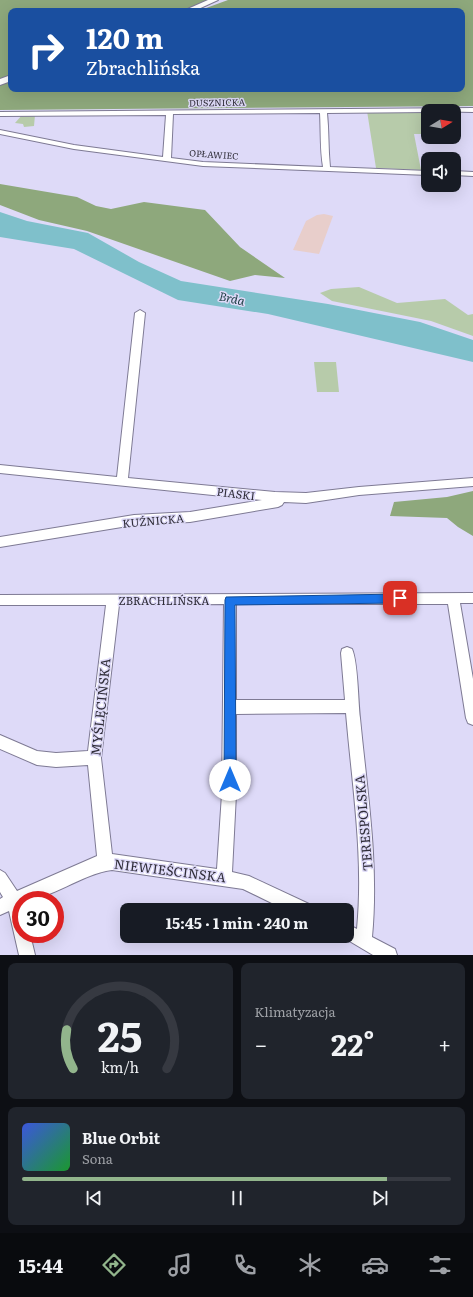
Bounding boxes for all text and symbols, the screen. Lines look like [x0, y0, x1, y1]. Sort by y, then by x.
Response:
text: 120 m [86, 16, 163, 58]
icon: right [20, 24, 72, 76]
text: Zbrachlińska [86, 54, 200, 81]
street label: DUSZNICKA [189, 95, 246, 109]
north arrow [421, 104, 461, 144]
map controls [421, 104, 461, 192]
street label: OPŁAWIEC [189, 145, 239, 163]
button: sound [421, 152, 461, 192]
water label: Brda [217, 286, 247, 310]
street label: PIASKI [216, 483, 256, 503]
street label: KUŹNICKA [122, 509, 184, 531]
pin [383, 581, 417, 615]
icon: arrive [389, 587, 411, 609]
street label: ZBRACHLIŃSKA [119, 592, 209, 608]
street label: MYŚLĘCIŃSKA [85, 657, 115, 757]
position arrow [209, 759, 251, 801]
street label: TERESPOLSKA [349, 774, 377, 872]
street label: NIEWIEŚCIŃSKA [113, 854, 227, 886]
speed limit sign: 30 [12, 891, 64, 943]
text: 15:45 · 1 min · 240 m [166, 911, 308, 934]
text: Klimatyzacja [255, 1002, 335, 1021]
text: 25 [98, 1003, 143, 1065]
text: 22° [331, 1021, 374, 1065]
text: − [255, 1027, 267, 1060]
text: + [438, 1027, 451, 1060]
text: km/h [101, 1056, 140, 1077]
text: Blue Orbit [82, 1126, 160, 1149]
text: Sona [82, 1149, 113, 1168]
icon: previous [83, 1187, 105, 1209]
icon: pause [226, 1187, 248, 1209]
icon: next [369, 1187, 391, 1209]
icon: directions [100, 1251, 128, 1279]
icon: music [166, 1251, 194, 1279]
icon: phone [231, 1251, 259, 1279]
icon: climate [296, 1251, 324, 1279]
icon: car [361, 1251, 389, 1279]
icon: filters [426, 1251, 454, 1279]
text: 15:44 [19, 1252, 63, 1279]

